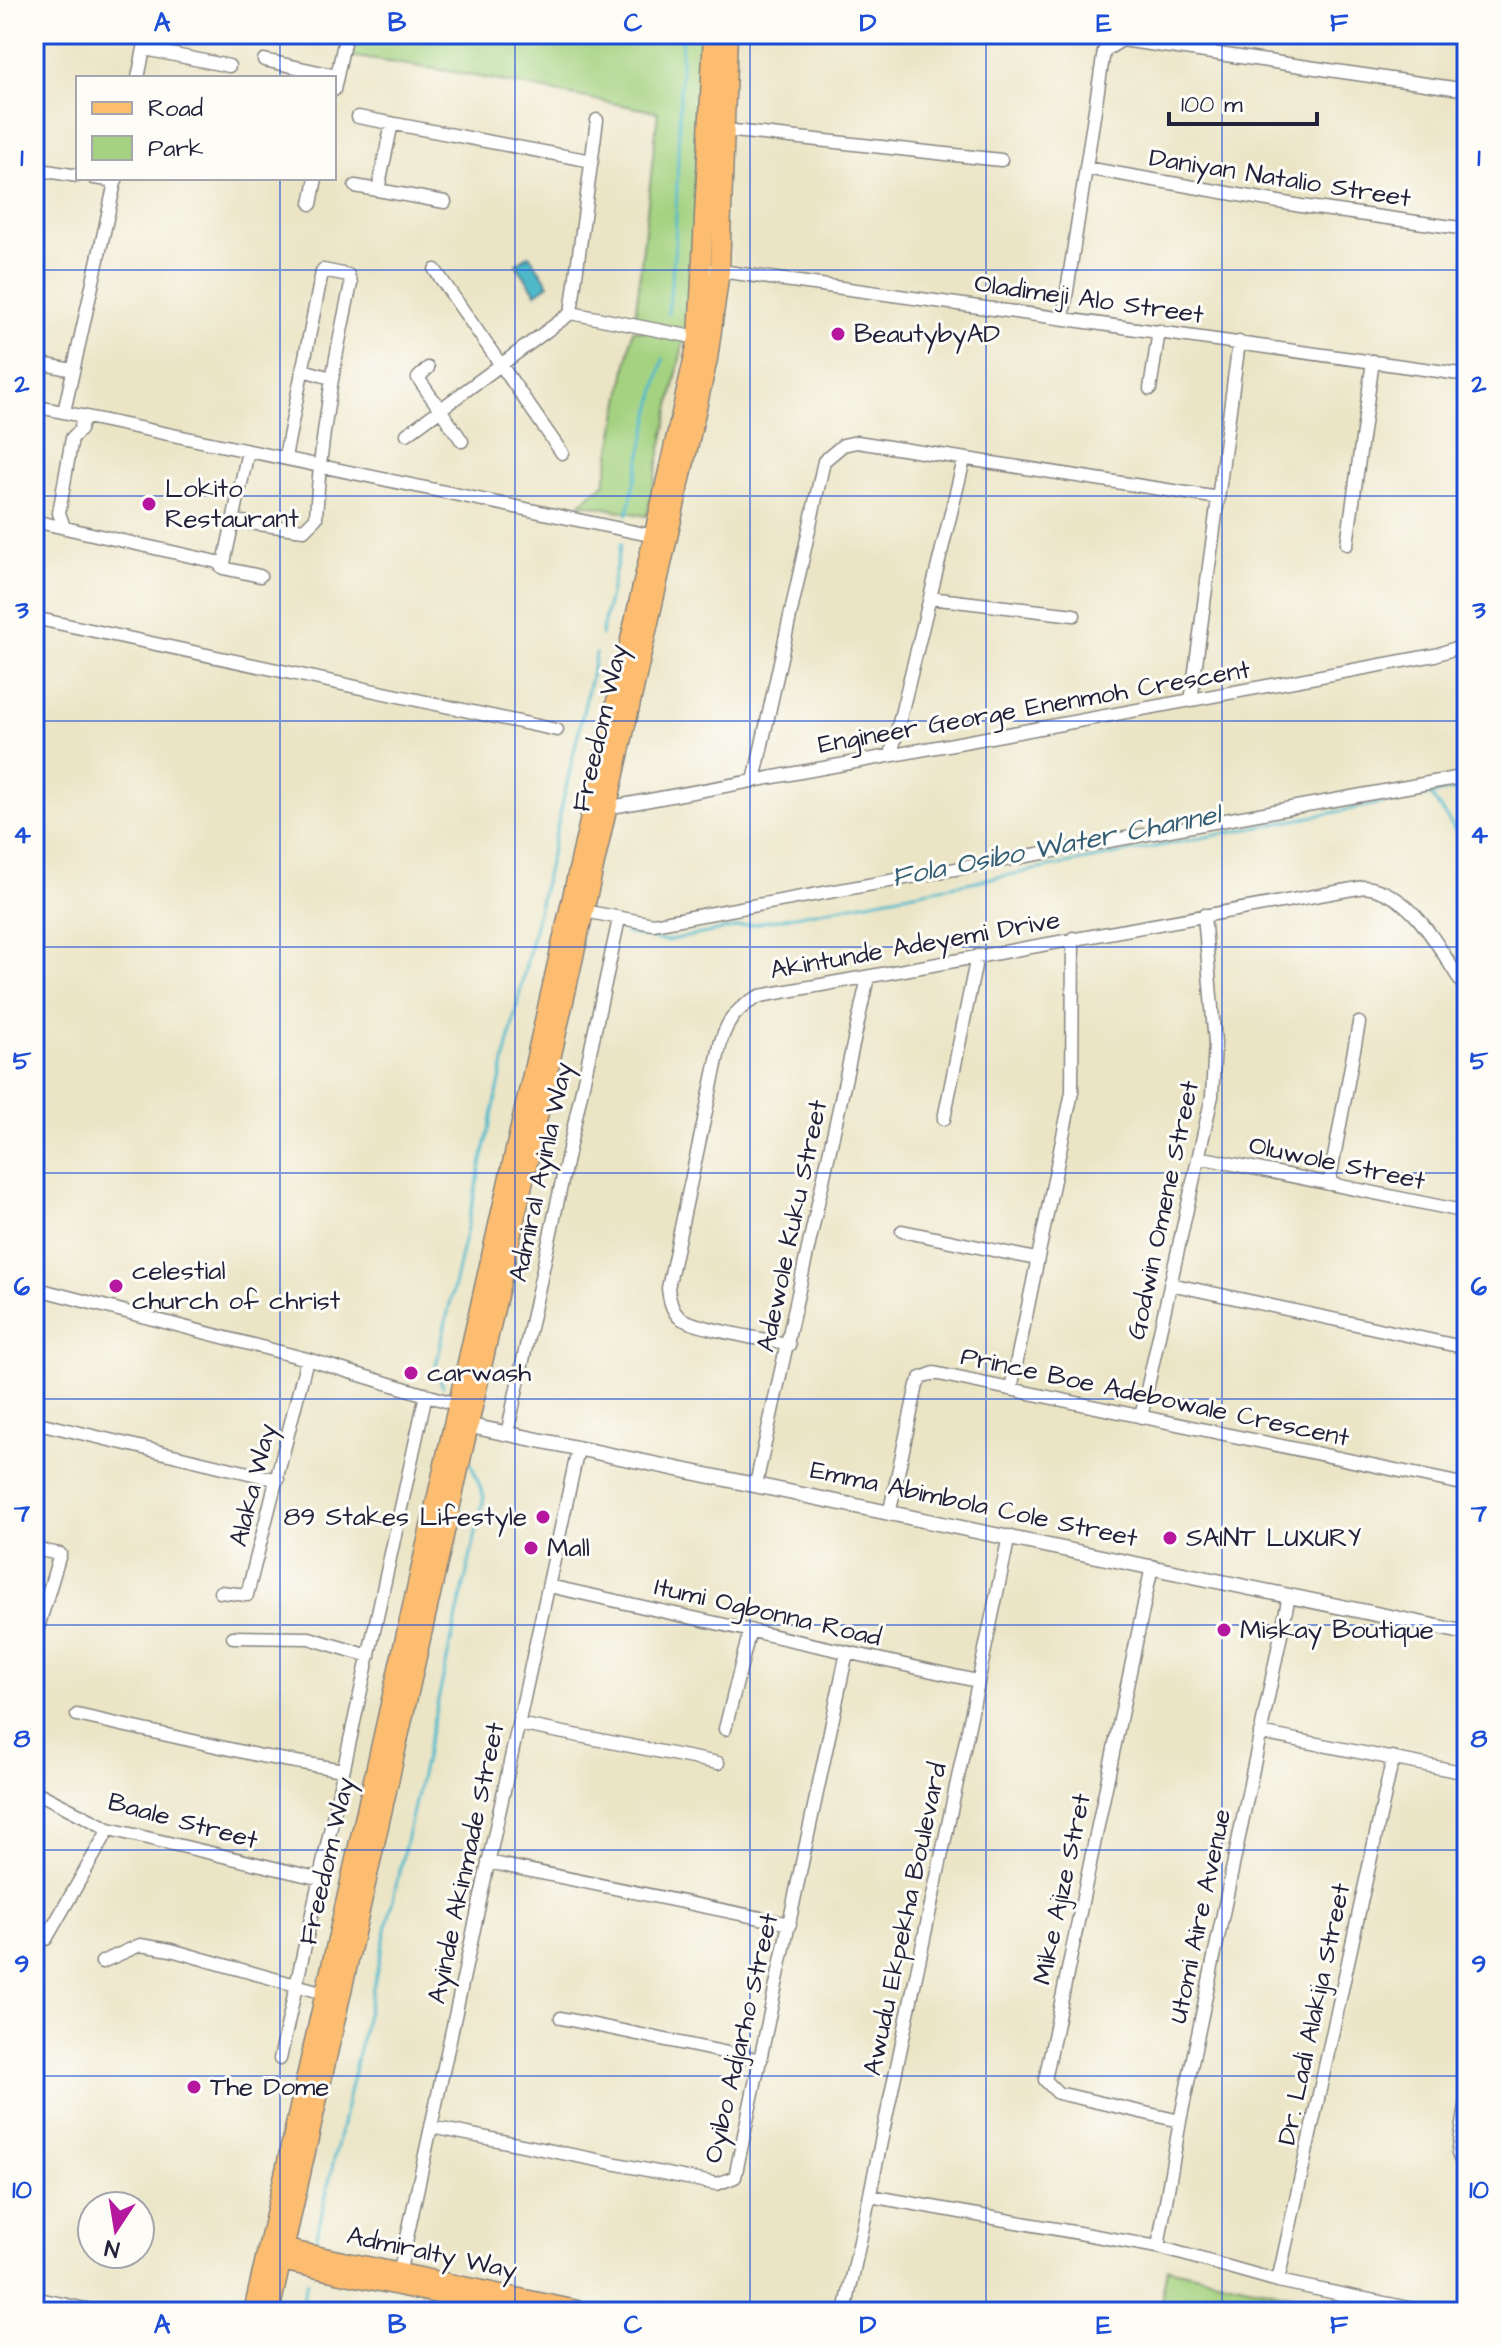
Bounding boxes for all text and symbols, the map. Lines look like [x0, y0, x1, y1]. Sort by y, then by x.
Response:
text: A [154, 5, 171, 41]
text: B [388, 5, 407, 41]
text: C [624, 5, 643, 41]
text: D [860, 5, 877, 41]
text: E [1096, 5, 1112, 41]
text: F [1330, 5, 1349, 41]
legend [76, 76, 336, 180]
scale bar [1169, 76, 1317, 126]
text: 100 m [1181, 88, 1243, 122]
text: Road [148, 92, 203, 126]
text: Park [148, 132, 204, 166]
text: 1 [20, 140, 24, 176]
street label: Daniyan Natalio Street [1146, 140, 1414, 219]
text: 1 [1477, 140, 1481, 176]
street label: Oladimeji Alo Street [972, 265, 1206, 333]
place label: BeautybyAD [854, 316, 1000, 354]
marker: BeautybyAD [829, 325, 847, 343]
text: 2 [14, 366, 30, 402]
text: 2 [1471, 366, 1487, 402]
place label: Lokito Restaurant [165, 471, 299, 537]
marker: Lokito Restaurant [140, 495, 158, 513]
text: 3 [14, 592, 29, 628]
text: 3 [1471, 592, 1486, 628]
street label: Freedom Way [563, 641, 639, 816]
street label: Engineer George Enenmoh Crescent [815, 651, 1254, 765]
water label: Fola Osibo Water Channel [888, 794, 1227, 897]
text: 4 [13, 817, 31, 853]
text: 4 [1470, 817, 1488, 853]
street label: Akintunde Adeyemi Drive [767, 902, 1063, 990]
text: 5 [13, 1043, 32, 1079]
text: 5 [1470, 1043, 1489, 1079]
street label: Admiral Ayinla Way [500, 1059, 584, 1286]
street label: Godwin Omene Street [1118, 1077, 1208, 1343]
street label: Adewole Kuku Street [748, 1096, 836, 1355]
street label: Oluwole Street [1246, 1127, 1429, 1199]
place label: celestial church of christ [132, 1253, 341, 1319]
text: 6 [14, 1269, 31, 1305]
text: 6 [1471, 1269, 1488, 1305]
marker: celestial church of christ [107, 1277, 125, 1295]
street label: Prince Boe Adebowale Crescent [957, 1338, 1353, 1456]
place label: carwash [427, 1355, 531, 1391]
marker: carwash [402, 1364, 420, 1382]
street label: Alaka Way [220, 1420, 288, 1551]
street label: Emma Abimbola Cole Street [807, 1452, 1141, 1556]
text: 7 [13, 1495, 30, 1531]
text: 7 [1470, 1495, 1487, 1531]
place label: 89 Stakes Lifestyle [284, 1499, 527, 1537]
marker: 89 Stakes Lifestyle [534, 1508, 552, 1526]
place label: SAINT LUXURY [1186, 1520, 1362, 1556]
marker: SAINT LUXURY [1161, 1529, 1179, 1547]
place label: Mall [547, 1530, 590, 1566]
marker: Mall [522, 1539, 540, 1557]
street label: Itumi Ogbonna Road [651, 1568, 885, 1658]
place label: Miskay Boutique [1240, 1612, 1434, 1650]
marker: Miskay Boutique [1215, 1621, 1233, 1639]
street label: Ayinde Akinmade Street [419, 1719, 515, 2007]
text: 8 [14, 1721, 31, 1757]
text: 8 [1471, 1721, 1488, 1757]
street label: Awudu Ekpekha Boulevard [854, 1759, 956, 2079]
street label: Freedom Way [290, 1774, 366, 1949]
street label: Baale Street [104, 1784, 262, 1858]
street label: Mike Ajize Stret [1024, 1790, 1100, 1988]
street label: Utomi Aire Avenue [1160, 1806, 1240, 2026]
street label: Dr. Ladi Alakija Street [1269, 1879, 1359, 2148]
street label: Oyibo Adjarho Street [695, 1909, 789, 2167]
text: 9 [15, 1946, 29, 1982]
text: 9 [1472, 1946, 1486, 1982]
place label: The Dome [210, 2069, 329, 2105]
marker: The Dome [185, 2078, 203, 2096]
text: 10 [12, 2172, 32, 2208]
text: 10 [1469, 2172, 1489, 2208]
north arrow [76, 2190, 156, 2270]
street label: Admiralty Way [343, 2217, 520, 2291]
text: N [102, 2231, 122, 2265]
text: A [154, 2307, 171, 2343]
text: B [388, 2307, 407, 2343]
text: C [624, 2307, 643, 2343]
text: D [860, 2307, 877, 2343]
text: E [1096, 2307, 1112, 2343]
text: F [1330, 2307, 1349, 2343]

